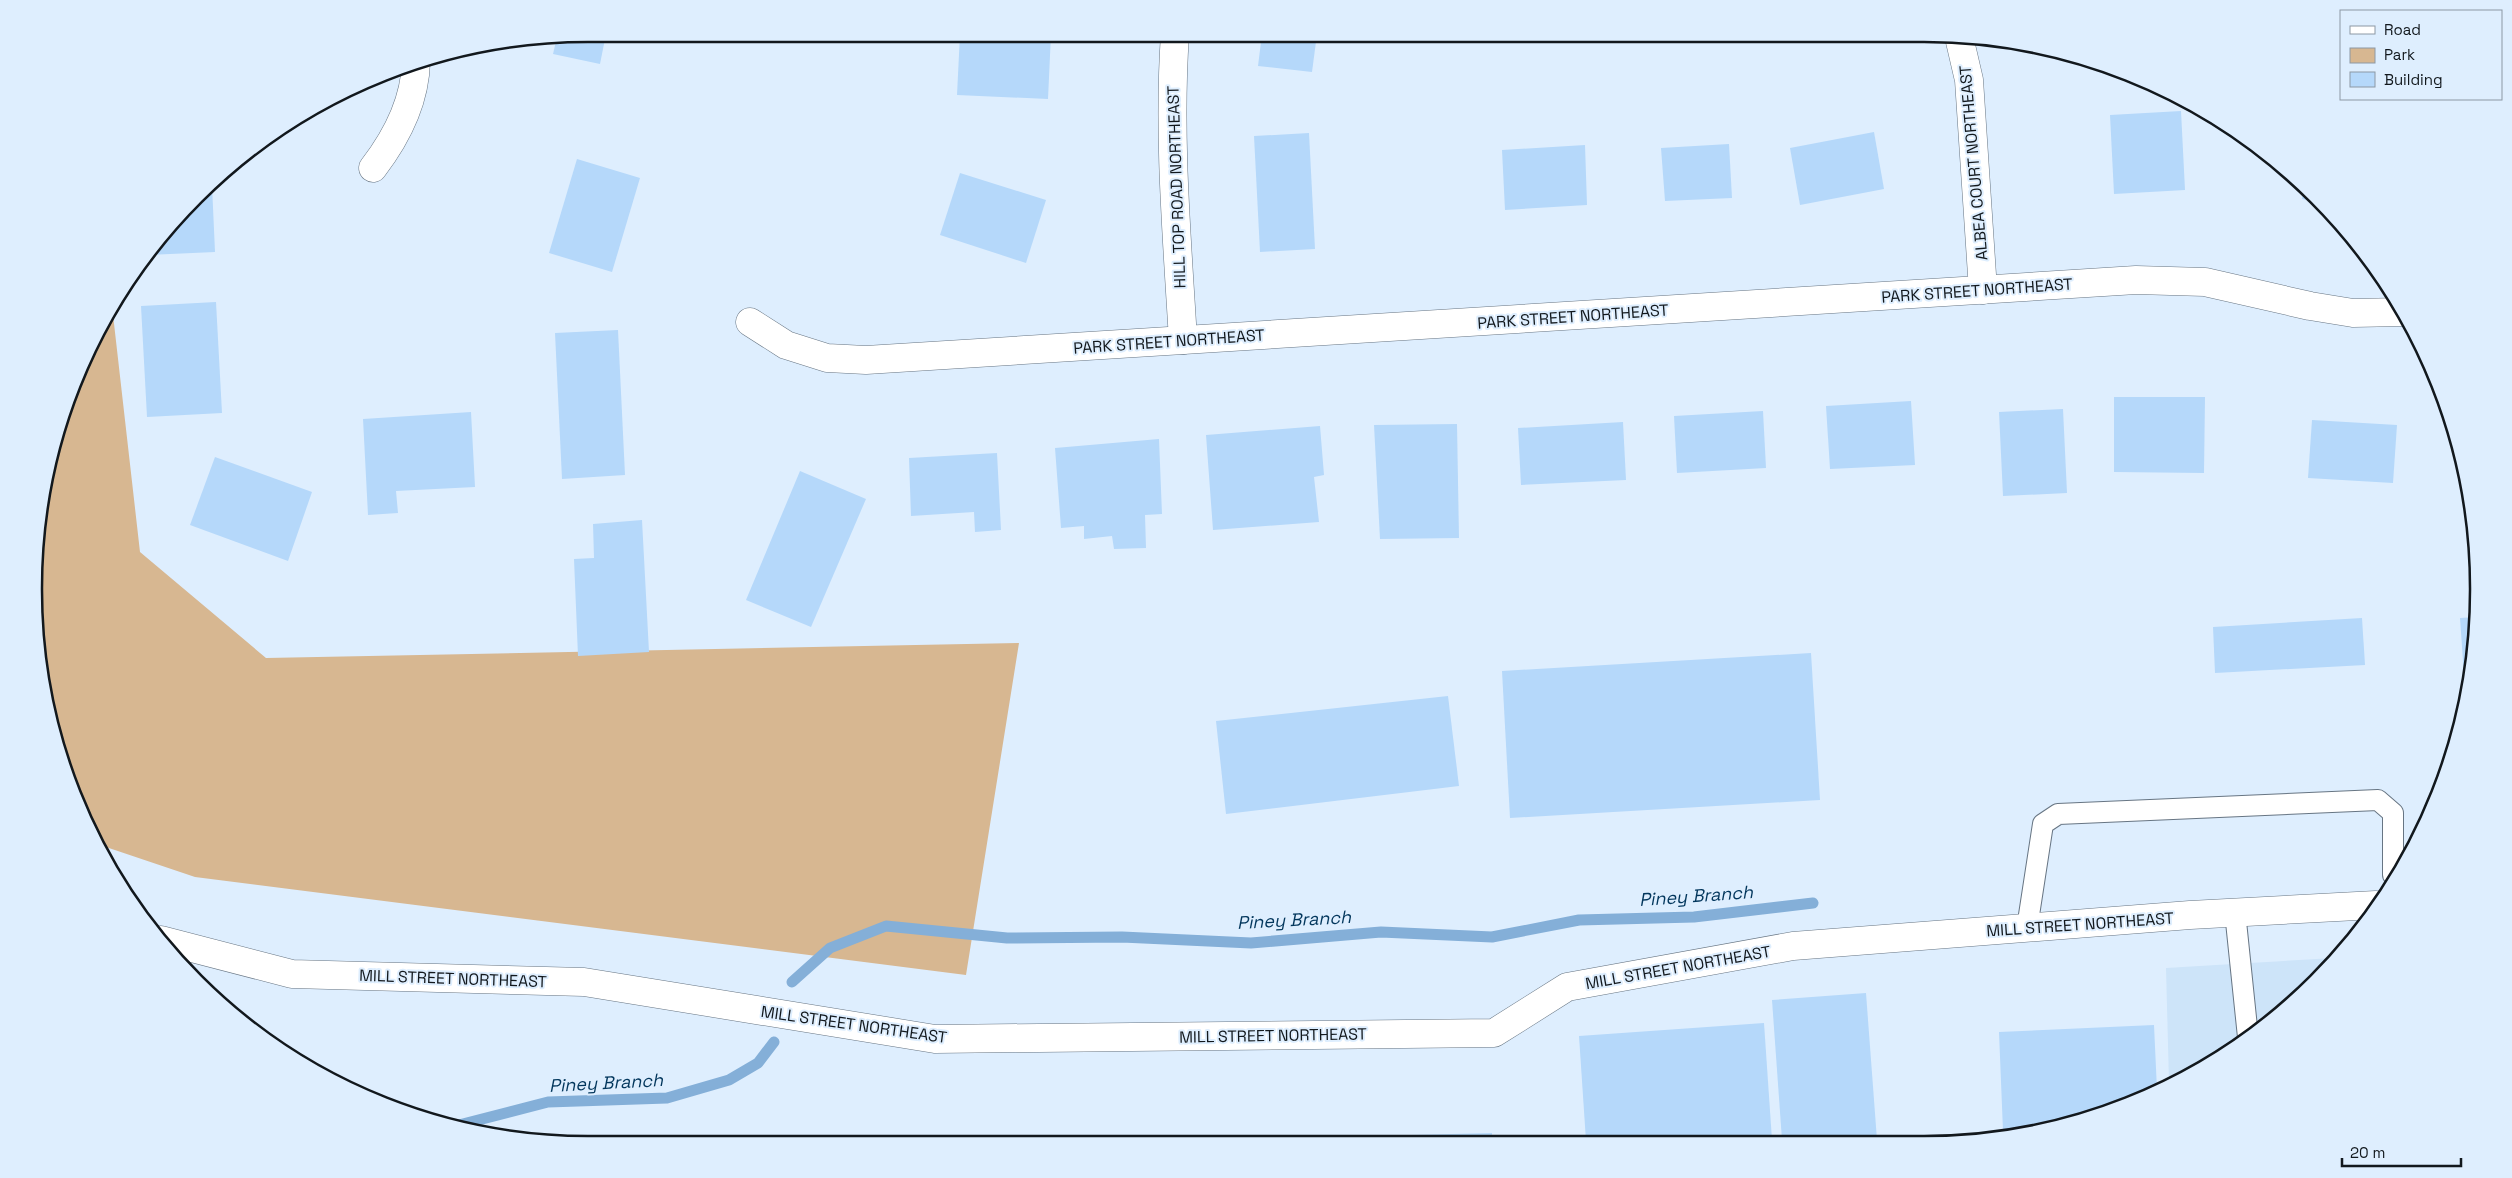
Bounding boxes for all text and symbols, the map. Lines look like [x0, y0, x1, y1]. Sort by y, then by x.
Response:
legend [2340, 10, 2502, 100]
text: Road [2384, 20, 2421, 39]
text: Park [2384, 45, 2415, 64]
street label: ALBEA COURT NORTHEAST [1954, 64, 1992, 261]
text: Building [2384, 70, 2443, 89]
street label: HILL TOP ROAD NORTHEAST [1162, 85, 1191, 289]
street label: PARK STREET NORTHEAST [1881, 273, 2073, 308]
street label: PARK STREET NORTHEAST [1477, 299, 1669, 334]
street label: PARK STREET NORTHEAST [1073, 324, 1265, 359]
water label: Piney Branch [1638, 880, 1755, 911]
water label: Piney Branch [1236, 905, 1353, 934]
street label: MILL STREET NORTHEAST [1986, 907, 2174, 942]
street label: MILL STREET NORTHEAST [1584, 941, 1772, 994]
street label: MILL STREET NORTHEAST [359, 965, 547, 992]
street label: MILL STREET NORTHEAST [759, 1001, 948, 1048]
street label: MILL STREET NORTHEAST [1179, 1023, 1367, 1048]
water label: Piney Branch [548, 1068, 665, 1097]
scale bar [2342, 1136, 2461, 1168]
text: 20 m [2350, 1143, 2385, 1162]

